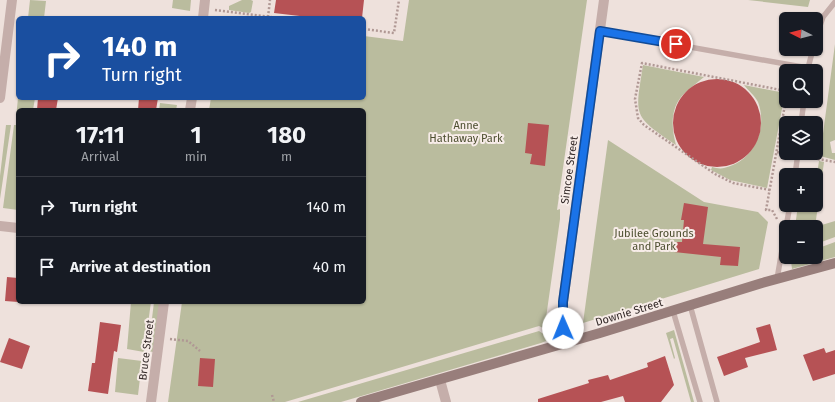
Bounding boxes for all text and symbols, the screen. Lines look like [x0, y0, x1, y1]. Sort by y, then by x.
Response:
north arrow [779, 12, 823, 56]
map controls [779, 12, 823, 264]
pin [659, 27, 693, 61]
text: 140 m [102, 30, 178, 63]
icon: right [36, 32, 88, 84]
icon: arrive [665, 33, 687, 55]
text: Turn right [102, 64, 182, 86]
button: search [779, 64, 823, 108]
button: layers [779, 116, 823, 160]
park label: Anne Hathaway Park [429, 119, 503, 145]
text: 17:11 [76, 121, 125, 149]
text: 1 [190, 121, 202, 149]
text: 180 [267, 121, 306, 149]
street label: Simcoe Street [558, 135, 581, 205]
text: Arrival [81, 149, 119, 164]
text: min [185, 149, 207, 164]
text: m [281, 149, 292, 164]
button: + [779, 168, 823, 212]
icon: right [36, 196, 58, 218]
text: Turn right [70, 198, 137, 216]
text: 140 m [306, 198, 346, 216]
button: − [779, 220, 823, 264]
park label: Jubilee Grounds and Park [614, 227, 694, 253]
icon: arrive [36, 256, 58, 278]
text: Arrive at destination [70, 258, 211, 276]
text: 40 m [313, 258, 346, 276]
street label: Downie Street [594, 296, 664, 329]
position arrow [542, 307, 584, 349]
street label: Bruce Street [136, 319, 157, 381]

